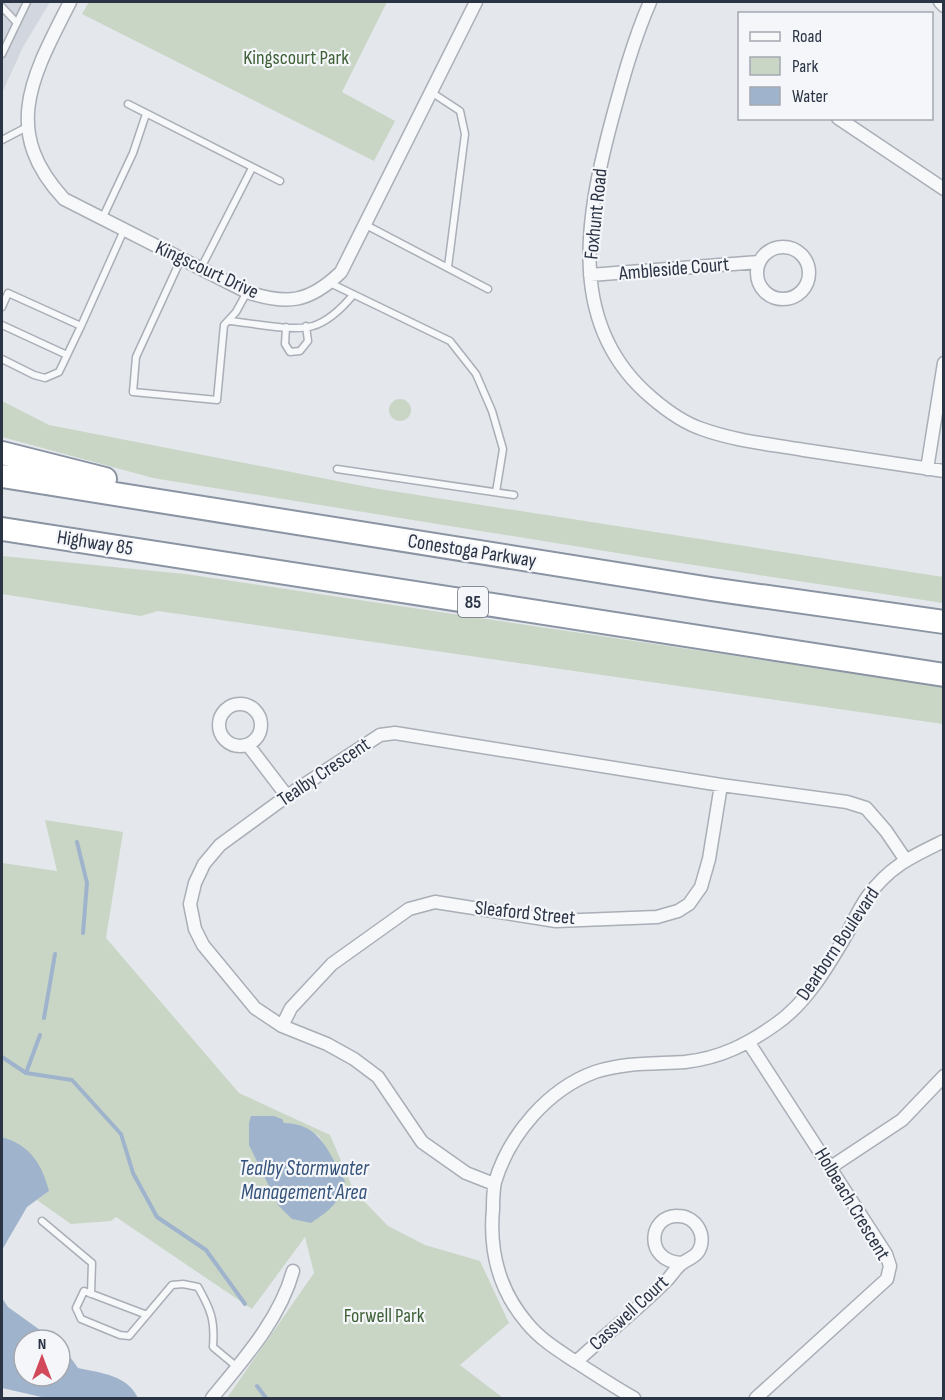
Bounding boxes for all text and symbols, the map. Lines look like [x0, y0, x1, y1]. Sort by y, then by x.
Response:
legend [738, 12, 933, 120]
text: Road [792, 26, 822, 47]
park label: Kingscourt Park [243, 46, 349, 70]
text: Park [792, 56, 818, 77]
text: Water [792, 86, 828, 107]
street label: Foxhunt Road [579, 167, 613, 261]
street label: Kingscourt Drive [151, 236, 263, 304]
street label: Ambleside Court [617, 252, 730, 286]
street label: Highway 85 [55, 525, 135, 561]
street label: Conestoga Parkway [406, 529, 538, 573]
road number: 85 [458, 587, 488, 617]
street label: Tealby Crescent [273, 732, 375, 812]
street label: Dearborn Boulevard [791, 883, 885, 1005]
street label: Sleaford Street [474, 896, 576, 930]
street label: Holbeach Crescent [809, 1143, 895, 1265]
water label: Tealby Stormwater Management Area [239, 1156, 370, 1205]
street label: Casswell Court [585, 1270, 673, 1356]
park label: Forwell Park [344, 1304, 425, 1328]
north arrow [12, 1328, 72, 1388]
text: N [38, 1335, 46, 1354]

